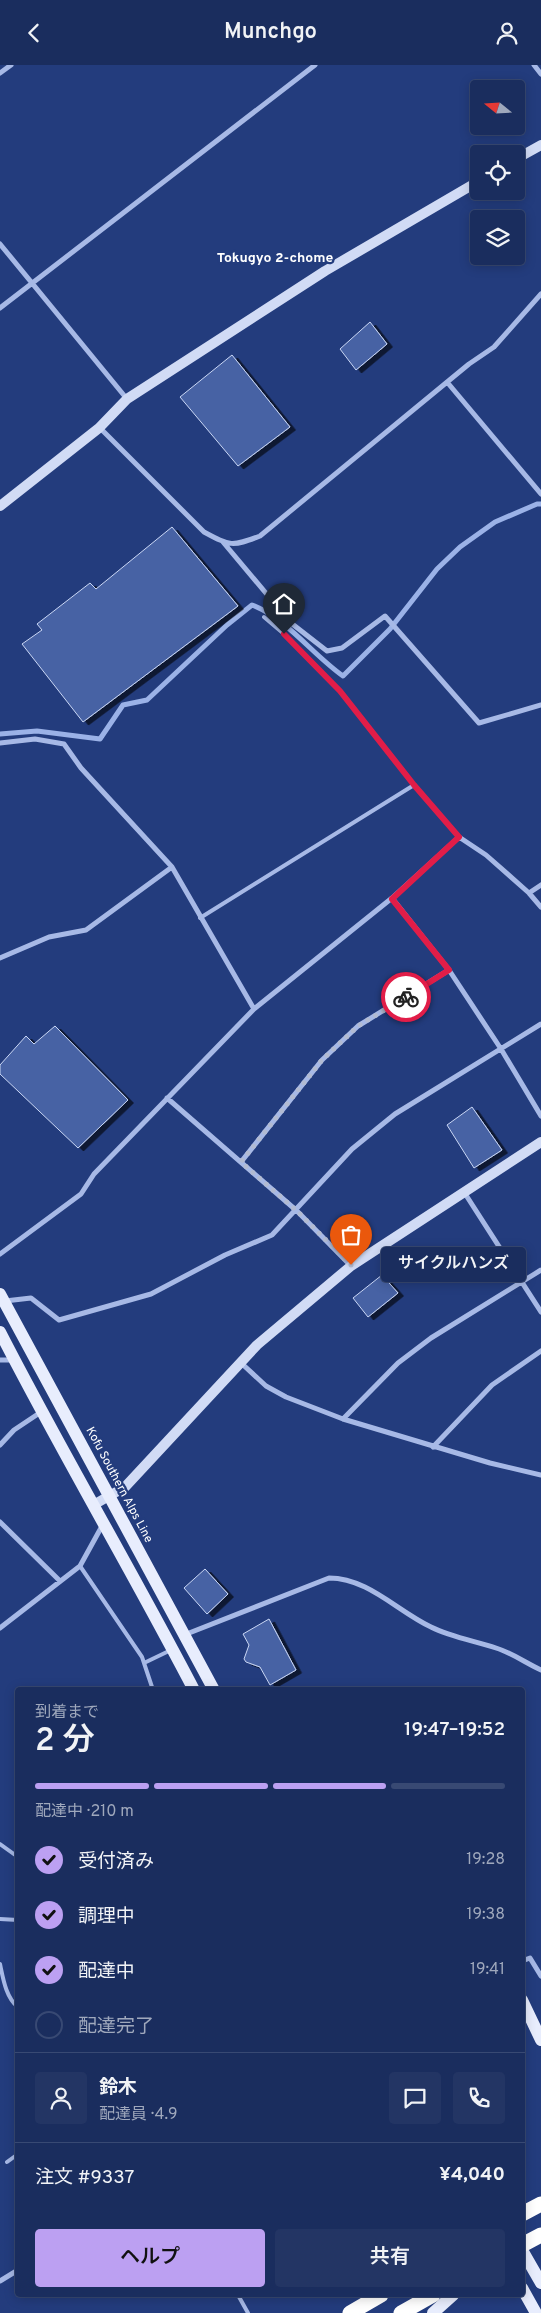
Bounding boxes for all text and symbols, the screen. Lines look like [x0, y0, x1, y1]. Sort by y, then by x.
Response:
icon: back [20, 19, 48, 47]
text: Munchgo [224, 19, 317, 46]
icon: person [493, 19, 521, 47]
north arrow [470, 80, 525, 135]
map controls [470, 80, 525, 265]
button: locate [470, 145, 525, 200]
button: layers [470, 210, 525, 265]
district label: Tokugyo 2-chome [217, 250, 333, 267]
pin [263, 583, 305, 634]
icon: home [270, 590, 298, 618]
courier [381, 972, 431, 1022]
icon: bike [392, 983, 420, 1011]
pin [330, 1214, 372, 1265]
icon: bag [337, 1221, 365, 1249]
callout: サイクルハンズ [381, 1247, 526, 1283]
text: サイクルハンズ [398, 1254, 509, 1274]
street label: Kofu Southern Alps Line [82, 1424, 156, 1546]
text: 到着まで [35, 1703, 99, 1723]
text: 19:47–19:52 [404, 1718, 505, 1742]
text: 2 分 [35, 1722, 94, 1762]
text: 配達中 · 210 m [35, 1802, 134, 1822]
icon: check [35, 1846, 63, 1874]
text: 受付済み [78, 1850, 154, 1874]
text: 19:28 [466, 1850, 505, 1870]
icon: check [35, 1901, 63, 1929]
text: 調理中 [78, 1905, 135, 1929]
text: 19:38 [466, 1905, 505, 1925]
icon: check [35, 1956, 63, 1984]
text: 配達中 [78, 1960, 135, 1984]
text: 19:41 [470, 1960, 505, 1980]
text: 配達完了 [78, 2015, 154, 2039]
button: person [35, 2072, 87, 2124]
button: chat [389, 2072, 441, 2124]
button: phone [453, 2072, 505, 2124]
text: 鈴木 [99, 2076, 137, 2100]
text: 配達員 · 4.9 [99, 2105, 178, 2125]
text: ¥4,040 [439, 2163, 505, 2187]
text: 注文 #9337 [35, 2166, 134, 2190]
button: ヘルプ [35, 2229, 265, 2287]
button: 共有 [275, 2229, 505, 2287]

